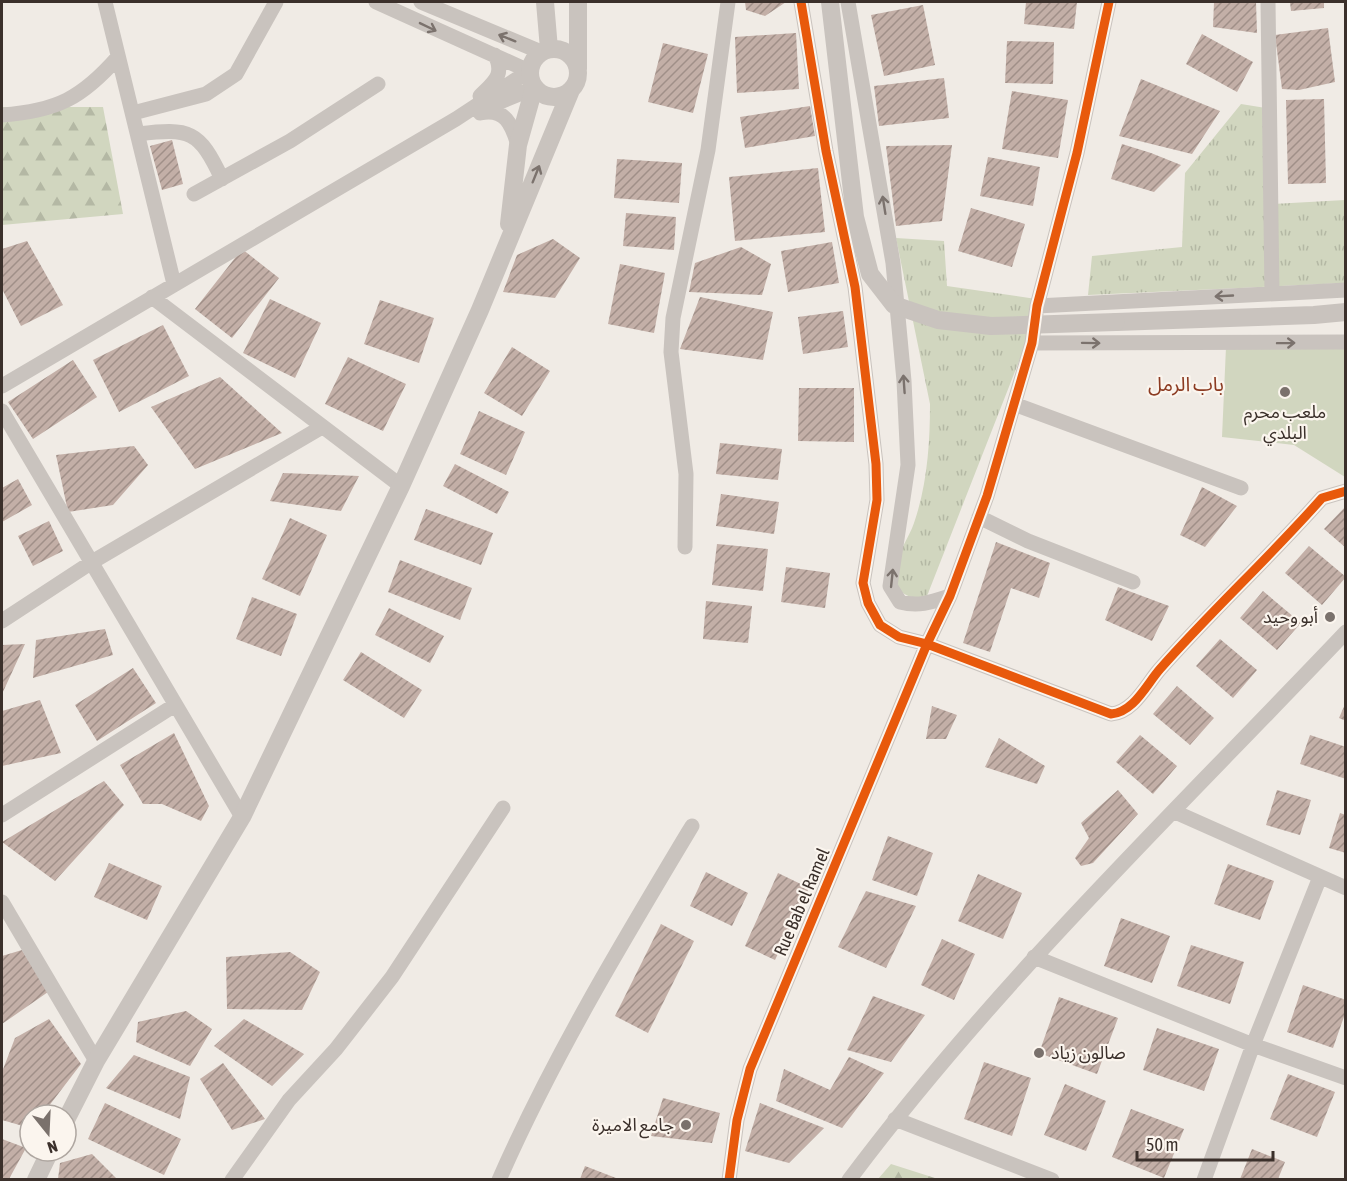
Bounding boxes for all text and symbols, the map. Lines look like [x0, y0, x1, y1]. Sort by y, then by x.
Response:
one-way arrow [419, 21, 437, 33]
one-way arrow [498, 32, 517, 43]
one-way arrow [531, 165, 542, 184]
one-way arrow [878, 196, 889, 215]
one-way arrow [1215, 290, 1235, 301]
one-way arrow [1275, 337, 1295, 348]
one-way arrow [1080, 338, 1100, 349]
district label: باب الرمل [1148, 372, 1224, 396]
one-way arrow [898, 375, 909, 395]
marker: ملعب محرم البلدي [1278, 385, 1292, 399]
place label: ملعب محرم البلدي [1244, 401, 1326, 446]
one-way arrow [887, 568, 898, 588]
place label: أبو وحيد [1263, 606, 1318, 628]
marker: أبو وحيد [1323, 610, 1337, 624]
street label: Rue Bab el Ramel [769, 845, 834, 959]
place label: صالون زياد [1051, 1042, 1126, 1064]
marker: صالون زياد [1032, 1046, 1046, 1060]
north arrow [18, 1103, 78, 1163]
place label: جامع الاميرة [592, 1114, 674, 1139]
marker: جامع الاميرة [679, 1118, 693, 1132]
scale bar [1137, 1124, 1274, 1162]
text: 50 m [1146, 1134, 1178, 1155]
text: N [45, 1137, 60, 1157]

